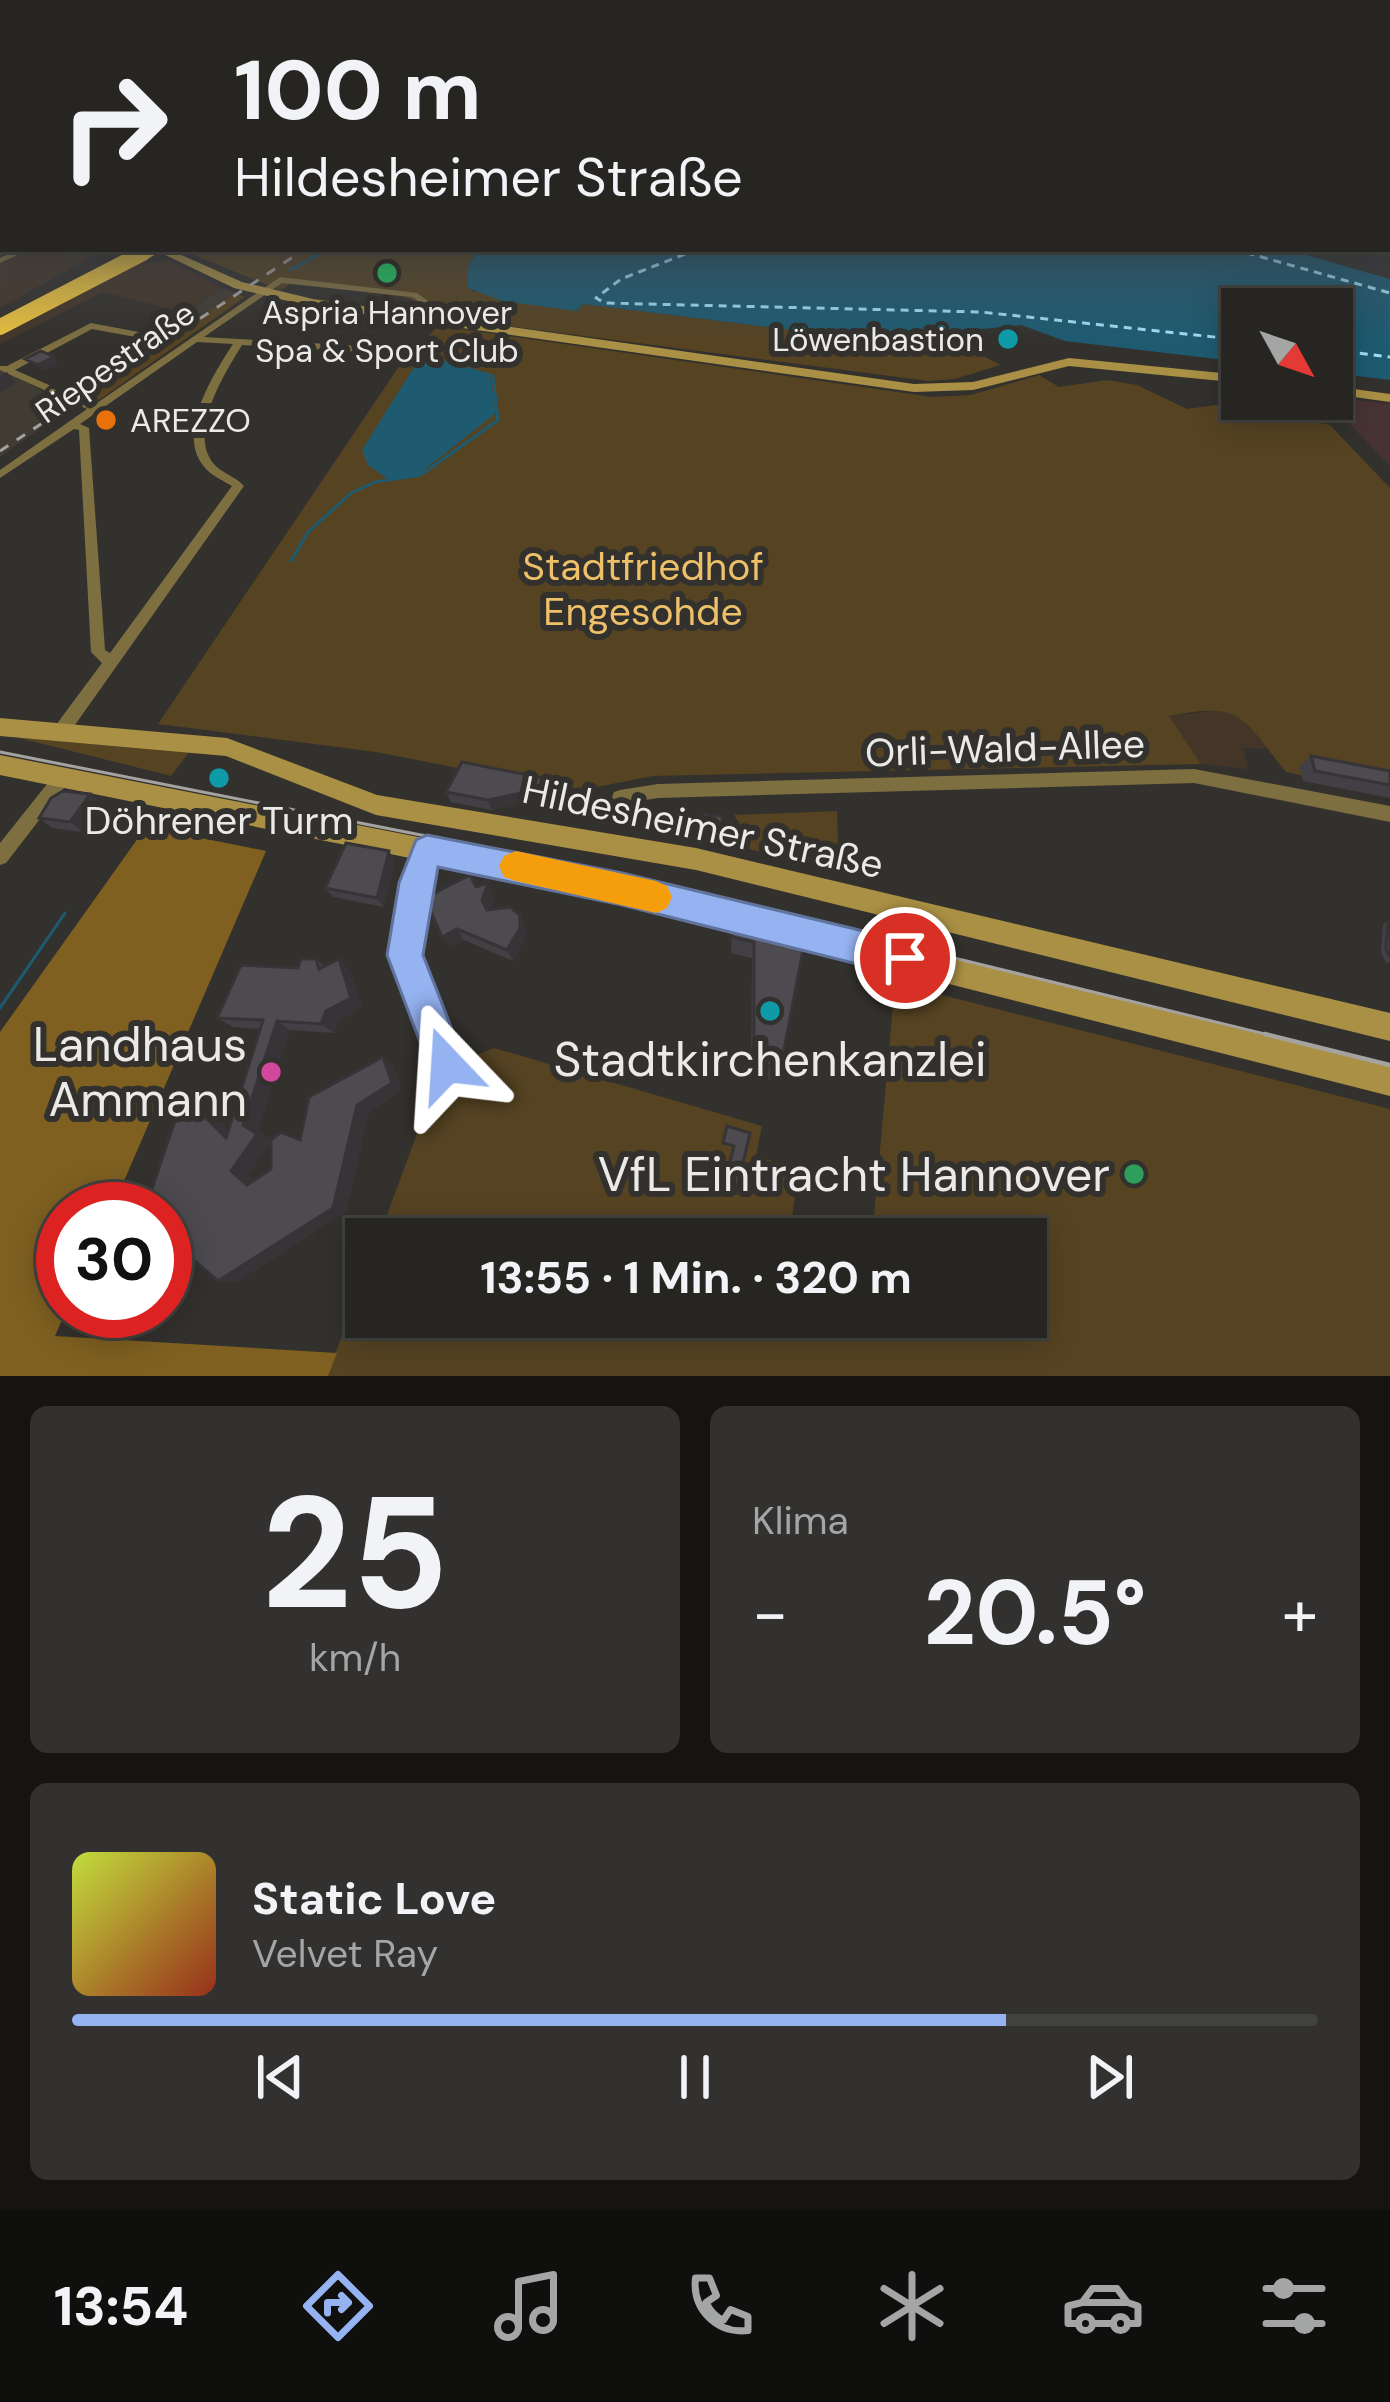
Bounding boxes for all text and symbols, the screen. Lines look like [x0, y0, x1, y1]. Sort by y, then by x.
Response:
text: 100 m [234, 36, 482, 145]
icon: right [36, 48, 192, 204]
text: Hildesheimer Straße [234, 142, 743, 213]
marker: Aspria Hannover Spa & Sport Club [374, 260, 400, 286]
north arrow [1221, 288, 1353, 420]
map controls [1221, 288, 1353, 420]
street label: Riepestraße [27, 291, 203, 433]
place label: Aspria Hannover Spa & Sport Club [255, 291, 519, 372]
place label: Löwenbastion [772, 318, 984, 361]
marker: Löwenbastion [995, 326, 1021, 352]
place label: AREZZO [130, 399, 251, 442]
marker: AREZZO [93, 407, 119, 433]
park label: Stadtfriedhof Engesohde [522, 541, 764, 637]
street label: Orli-Wald-Allee [864, 718, 1146, 778]
street label: Hildesheimer Straße [518, 764, 888, 890]
marker: Döhrener Turm [206, 765, 232, 791]
place label: Döhrener Turm [84, 795, 354, 846]
pin [854, 907, 956, 1009]
icon: arrive [872, 925, 938, 991]
marker: Stadtkirchenkanzlei [757, 998, 783, 1024]
position arrow [384, 1002, 510, 1128]
place label: Landhaus Ammann [33, 1013, 247, 1131]
place label: Stadtkirchenkanzlei [553, 1028, 987, 1091]
marker: Landhaus Ammann [258, 1059, 284, 1085]
place label: VfL Eintracht Hannover [598, 1143, 1110, 1206]
marker: VfL Eintracht Hannover [1121, 1161, 1147, 1187]
speed limit sign: 30 [36, 1182, 192, 1338]
text: 13:55 · 1 Min. · 320 m [480, 1248, 912, 1307]
text: 25 [261, 1452, 449, 1655]
text: Klima [752, 1495, 849, 1546]
text: 20.5° [924, 1555, 1146, 1672]
text: − [752, 1571, 788, 1656]
text: + [1282, 1571, 1318, 1656]
text: km/h [309, 1632, 401, 1683]
text: Static Love [252, 1869, 496, 1928]
text: Velvet Ray [252, 1928, 438, 1979]
icon: previous [247, 2044, 313, 2110]
icon: pause [662, 2044, 728, 2110]
icon: next [1077, 2044, 1143, 2110]
icon: directions [296, 2264, 380, 2348]
icon: music [487, 2264, 571, 2348]
icon: phone [678, 2264, 762, 2348]
icon: climate [870, 2264, 954, 2348]
icon: car [1061, 2264, 1145, 2348]
icon: filters [1252, 2264, 1336, 2348]
text: 13:54 [54, 2271, 188, 2342]

